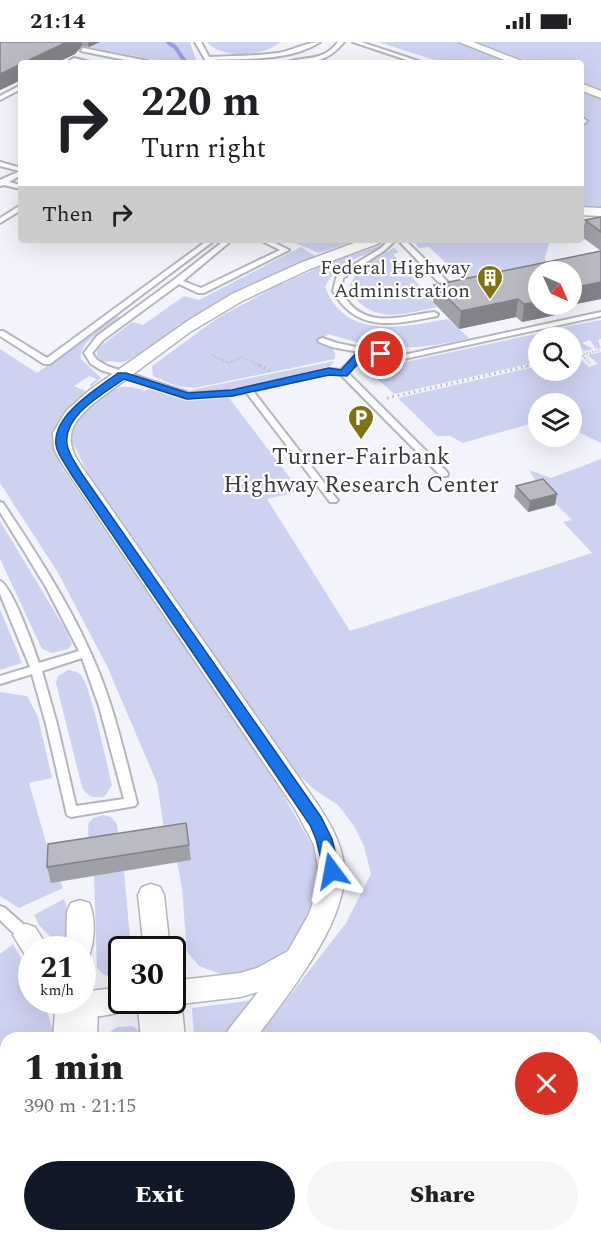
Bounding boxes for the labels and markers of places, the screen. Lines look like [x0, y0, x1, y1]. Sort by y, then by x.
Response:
place label: Federal Highway Administration [320, 253, 471, 306]
building icon: Federal Highway Administration [475, 263, 505, 301]
pin [355, 328, 406, 379]
parking icon: Turner-Fairbank Highway Research Center [346, 403, 376, 441]
place label: Turner-Fairbank Highway Research Center [223, 439, 499, 503]

